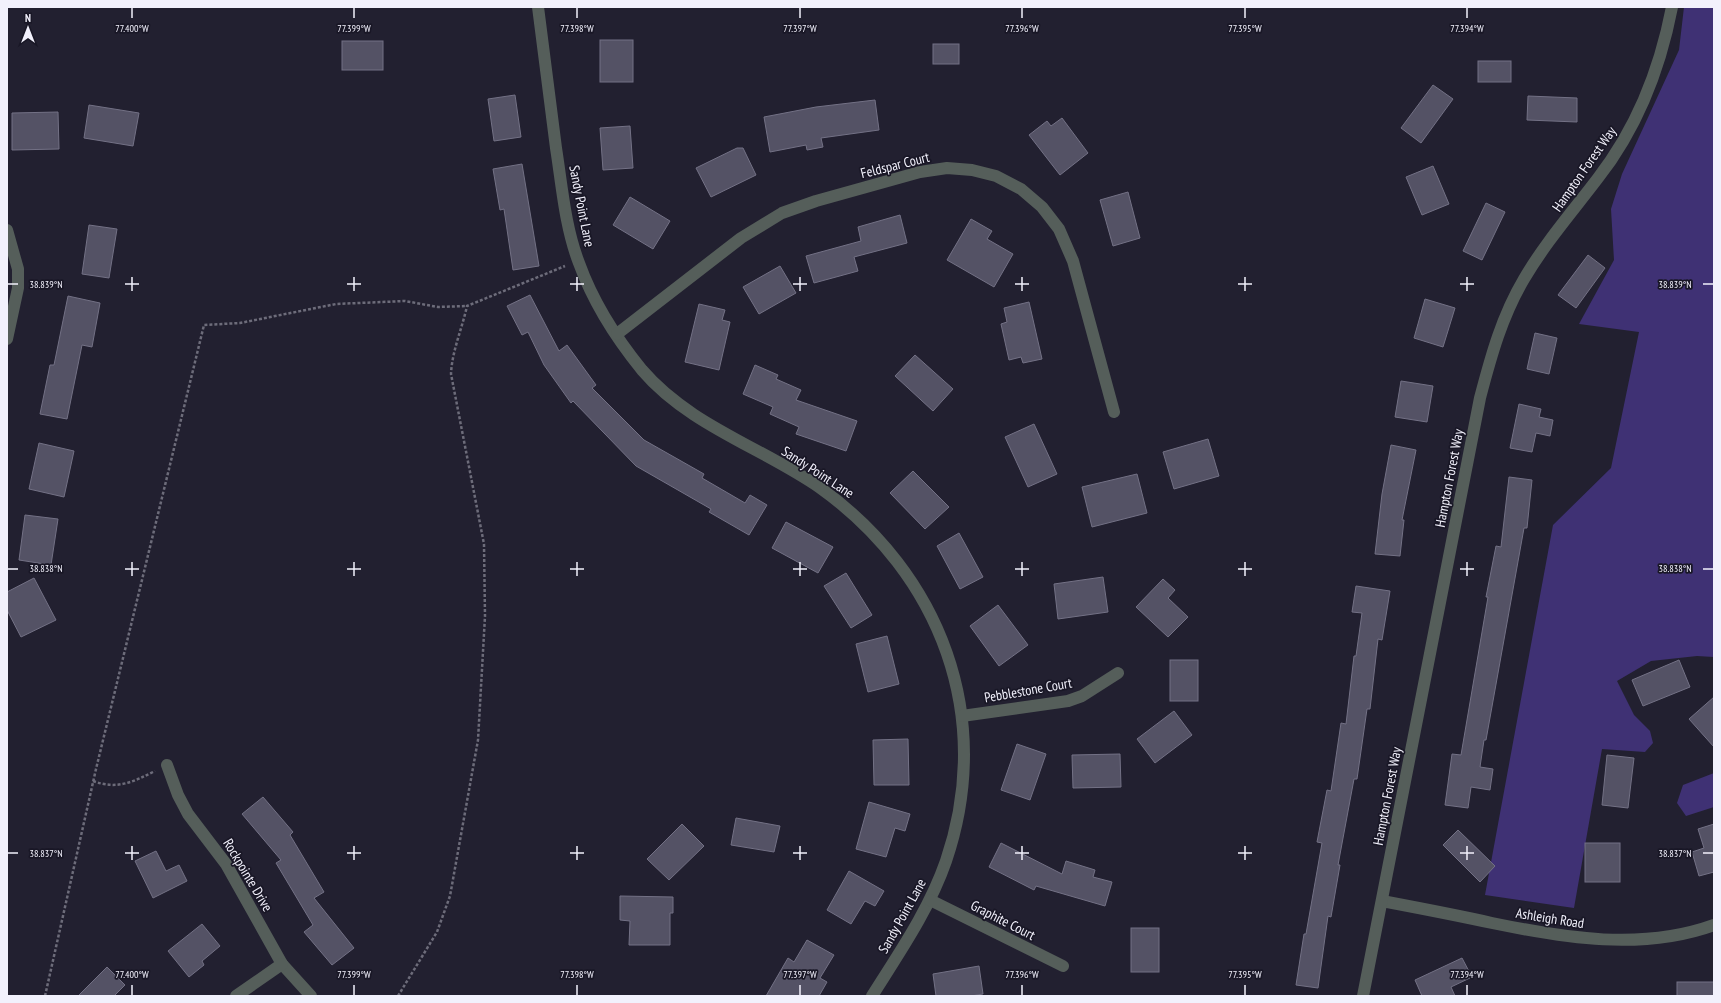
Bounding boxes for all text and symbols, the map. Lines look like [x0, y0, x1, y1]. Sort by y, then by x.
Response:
north arrow [8, 8, 48, 48]
text: N [25, 11, 31, 25]
text: 77.400°W [115, 22, 149, 35]
text: 77.399°W [337, 22, 371, 35]
text: 77.398°W [560, 22, 594, 35]
text: 77.397°W [783, 22, 817, 35]
text: 77.396°W [1005, 22, 1039, 35]
text: 77.395°W [1228, 22, 1262, 35]
text: 77.394°W [1450, 22, 1484, 35]
street label: Hampton Forest Way [1548, 122, 1620, 215]
street label: Feldspar Court [859, 148, 931, 182]
street label: Sandy Point Lane [565, 164, 599, 249]
text: 38.839°N [29, 278, 63, 291]
text: 38.839°N [1658, 278, 1692, 291]
street label: Hampton Forest Way [1431, 427, 1467, 529]
street label: Sandy Point Lane [778, 442, 858, 502]
text: 38.838°N [29, 562, 63, 575]
text: 38.838°N [1658, 562, 1692, 575]
street label: Pebblestone Court [983, 673, 1073, 707]
street label: Hampton Forest Way [1369, 745, 1405, 847]
street label: Rockpointe Drive [219, 835, 277, 915]
text: 38.837°N [29, 847, 63, 860]
text: 38.837°N [1658, 847, 1692, 860]
street label: Sandy Point Lane [874, 875, 930, 957]
street label: Graphite Court [968, 896, 1039, 944]
street label: Ashleigh Road [1515, 904, 1585, 932]
text: 77.400°W [115, 968, 149, 981]
text: 77.399°W [337, 968, 371, 981]
text: 77.398°W [560, 968, 594, 981]
text: 77.397°W [783, 968, 817, 981]
text: 77.396°W [1005, 968, 1039, 981]
text: 77.395°W [1228, 968, 1262, 981]
text: 77.394°W [1450, 968, 1484, 981]

